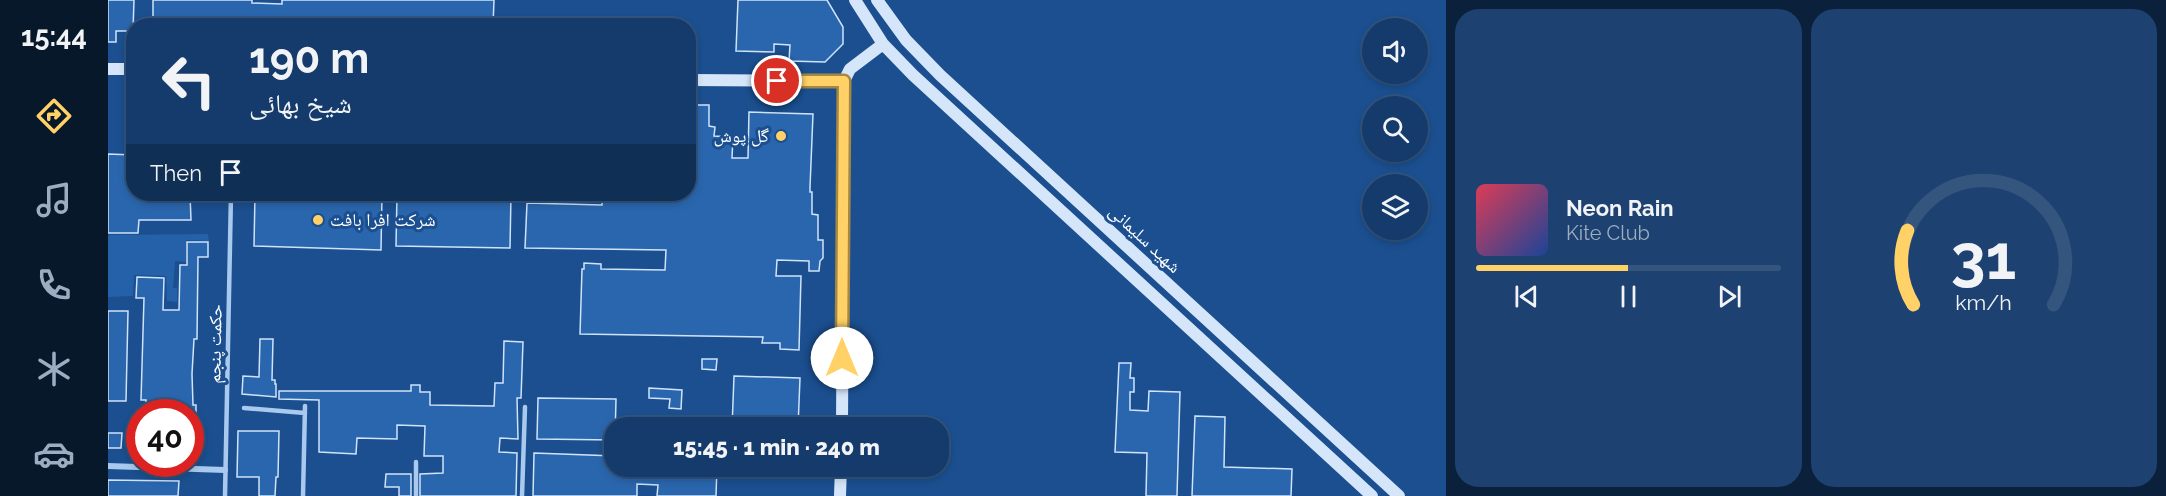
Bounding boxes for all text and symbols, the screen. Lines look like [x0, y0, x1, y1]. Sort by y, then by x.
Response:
map controls [1362, 18, 1428, 240]
button: sound [1362, 18, 1428, 84]
text: 15:44 [21, 21, 87, 52]
text: 190 m [249, 34, 369, 83]
icon: left [150, 42, 228, 120]
pin [751, 55, 802, 106]
icon: arrive [760, 64, 793, 97]
text: شیخ بهائی [249, 88, 352, 119]
icon: directions [33, 95, 75, 137]
button: search [1362, 96, 1428, 162]
place label: گل پوش [713, 125, 770, 147]
marker: گل پوش [774, 129, 788, 143]
icon: arrive [214, 156, 247, 189]
text: Then [150, 160, 202, 186]
button: layers [1362, 174, 1428, 240]
icon: music [33, 179, 75, 221]
text: Neon Rain [1566, 195, 1674, 221]
street label: شهید سلیمانی [1104, 200, 1186, 278]
place label: شرکت افرا بافت [330, 209, 436, 231]
marker: شرکت افرا بافت [311, 213, 325, 227]
text: 31 [1951, 220, 2017, 294]
text: Kite Club [1566, 221, 1650, 245]
icon: phone [33, 264, 75, 306]
icon: previous [1510, 280, 1543, 313]
icon: pause [1612, 280, 1645, 313]
icon: next [1713, 280, 1746, 313]
text: km/h [1955, 290, 2012, 315]
street label: حکمت پنجم [203, 304, 228, 384]
position arrow [810, 326, 874, 390]
icon: climate [33, 348, 75, 390]
speed limit sign: 40 [126, 399, 204, 477]
icon: car [33, 433, 75, 475]
text: 15:45 · 1 min · 240 m [673, 434, 880, 460]

